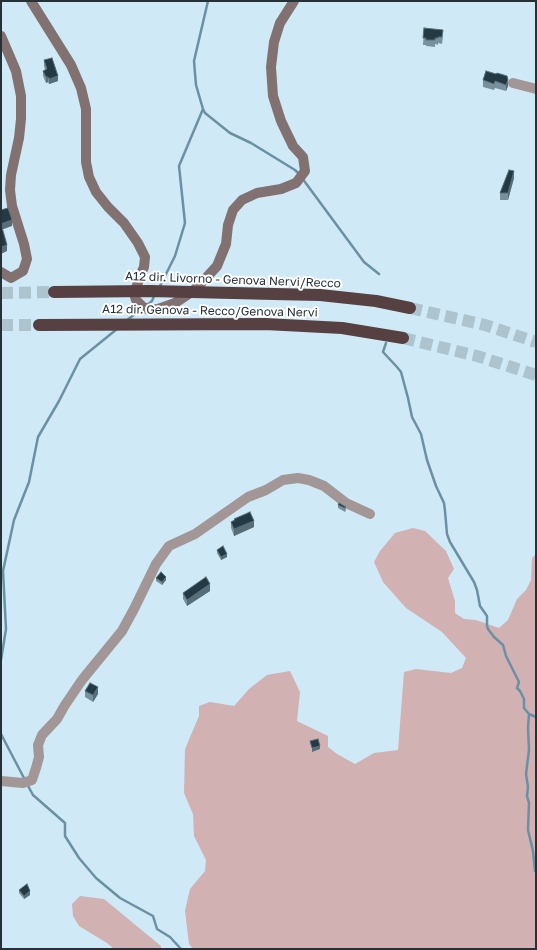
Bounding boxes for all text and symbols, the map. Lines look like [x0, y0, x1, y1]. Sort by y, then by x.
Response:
street label: A12 dir. Livorno - Genova Nervi/Recco [125, 269, 341, 291]
street label: A12 dir. Genova - Recco/Genova Nervi [102, 302, 318, 320]

